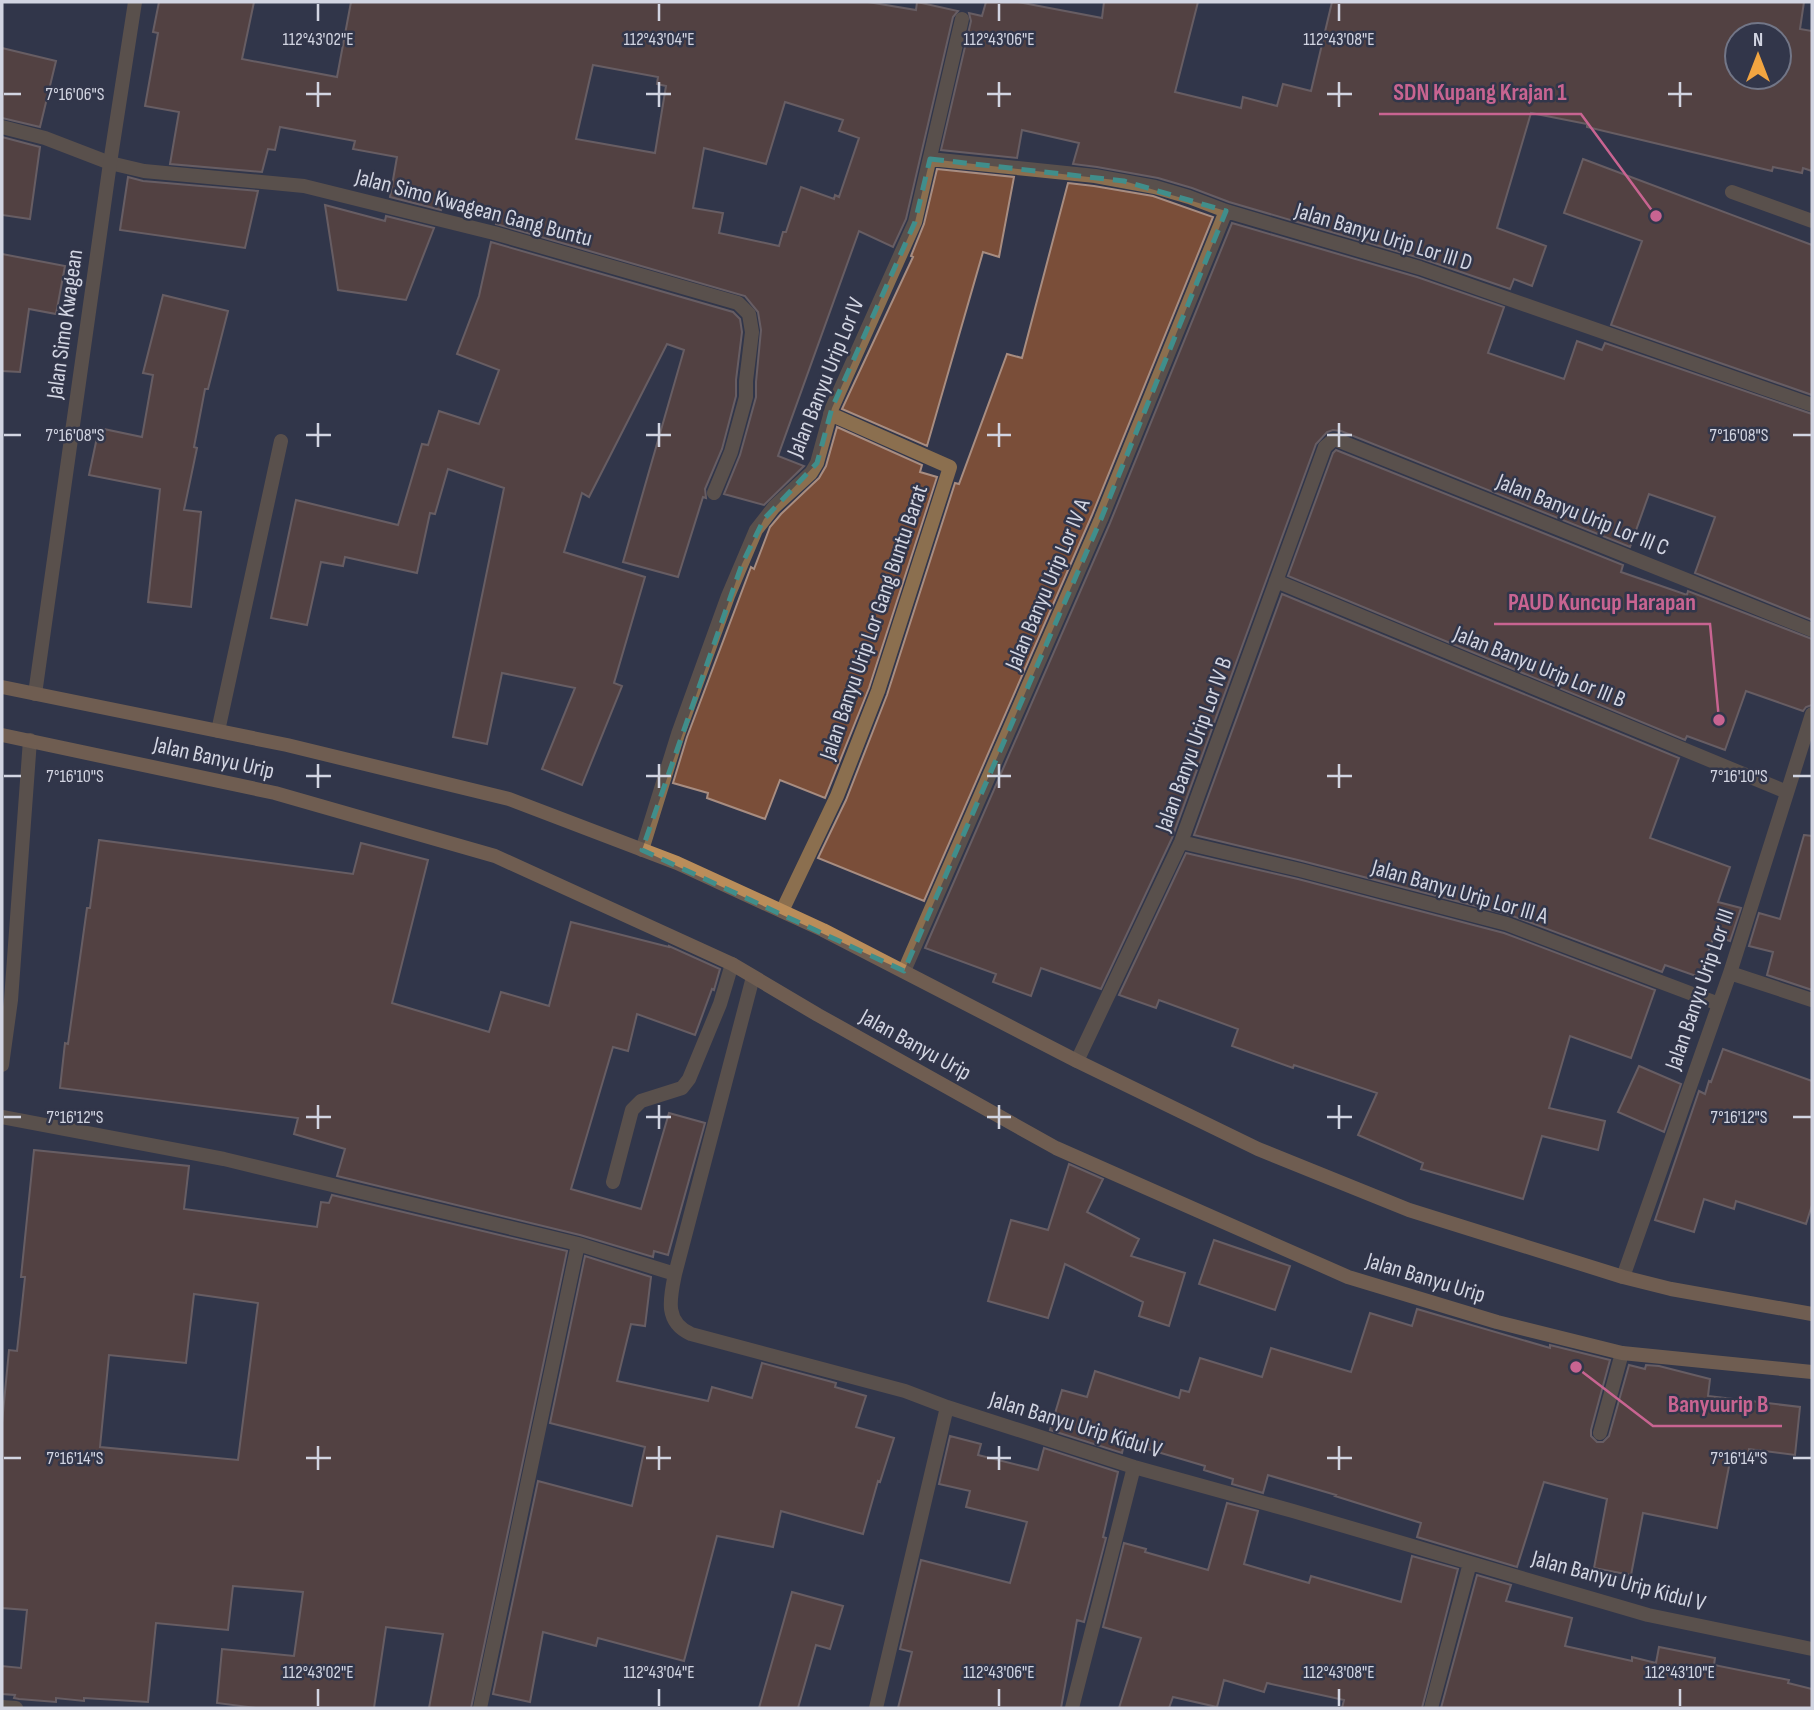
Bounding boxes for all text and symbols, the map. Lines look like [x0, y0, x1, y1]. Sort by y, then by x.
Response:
north arrow [1723, 21, 1793, 91]
text: 112°43'02"E [282, 29, 354, 50]
text: 112°43'04"E [623, 29, 695, 50]
text: 112°43'06"E [963, 29, 1035, 50]
text: 112°43'08"E [1303, 29, 1375, 50]
text: N [1753, 29, 1763, 52]
callout: SDN Kupang Krajan 1 [1379, 69, 1581, 114]
text: SDN Kupang Krajan 1 [1393, 78, 1567, 107]
text: 7°16'06"S [45, 84, 105, 105]
street label: Jalan Simo Kwagean Gang Buntu [351, 163, 595, 253]
street label: Jalan Banyu Urip Lor III D [1291, 196, 1476, 277]
street label: Jalan Simo Kwagean [40, 247, 89, 402]
street label: Jalan Banyu Urip Lor IV [781, 293, 871, 462]
text: 7°16'08"S [46, 425, 105, 446]
text: 7°16'08"S [1710, 425, 1769, 446]
street label: Jalan Banyu Urip Lor III C [1491, 467, 1673, 562]
street label: Jalan Banyu Urip Lor Gang Buntu Barat [813, 481, 934, 765]
street label: Jalan Banyu Urip Lor IV A [999, 494, 1097, 675]
callout: PAUD Kuncup Harapan [1494, 579, 1710, 624]
text: PAUD Kuncup Harapan [1508, 588, 1696, 617]
street label: Jalan Banyu Urip Lor III B [1449, 619, 1630, 714]
street label: Jalan Banyu Urip Lor IV B [1149, 653, 1239, 836]
street label: Jalan Banyu Urip [150, 730, 277, 785]
text: 7°16'10"S [46, 766, 104, 787]
text: 7°16'10"S [1710, 766, 1768, 787]
street label: Jalan Banyu Urip Lor III A [1367, 853, 1551, 931]
street label: Jalan Banyu Urip Lor III [1659, 905, 1741, 1075]
street label: Jalan Banyu Urip [854, 1002, 976, 1087]
text: 7°16'12"S [46, 1107, 104, 1128]
text: 7°16'12"S [1710, 1107, 1768, 1128]
street label: Jalan Banyu Urip [1362, 1246, 1489, 1309]
callout: Banyuurip B [1653, 1381, 1782, 1426]
street label: Jalan Banyu Urip Kidul V [985, 1385, 1166, 1465]
text: Banyuurip B [1668, 1390, 1768, 1419]
text: 7°16'14"S [46, 1448, 104, 1469]
text: 7°16'14"S [1710, 1448, 1768, 1469]
street label: Jalan Banyu Urip Kidul V [1528, 1544, 1709, 1618]
text: 112°43'02"E [282, 1662, 354, 1683]
text: 112°43'04"E [623, 1662, 695, 1683]
text: 112°43'06"E [963, 1662, 1035, 1683]
text: 112°43'08"E [1303, 1662, 1375, 1683]
text: 112°43'10"E [1645, 1662, 1715, 1683]

